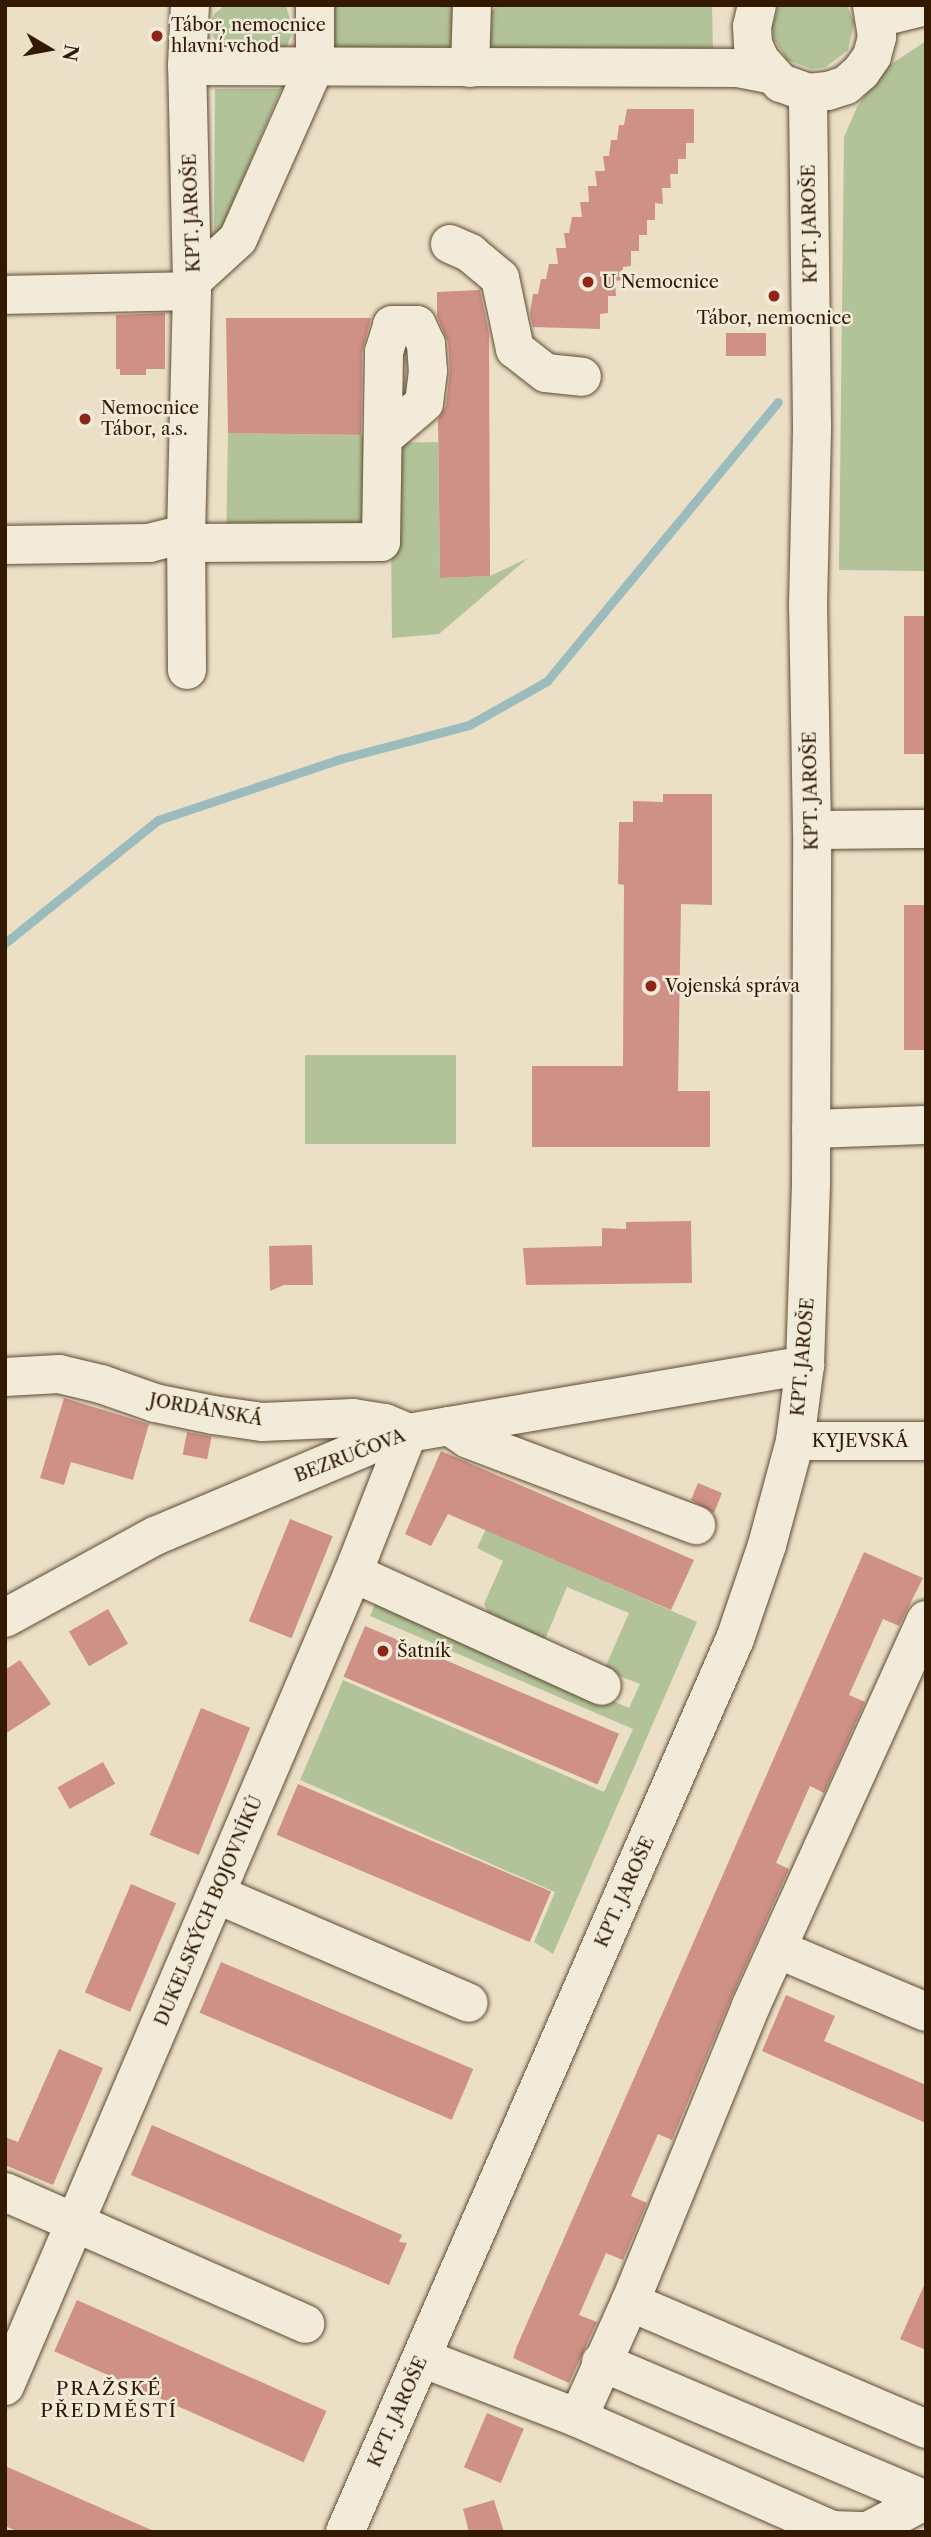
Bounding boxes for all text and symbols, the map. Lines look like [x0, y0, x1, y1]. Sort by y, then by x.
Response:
north arrow [14, 14, 84, 84]
place label: Tábor, nemocnice hlavní vchod [171, 15, 326, 58]
marker: Tábor, nemocnice hlavní vchod [149, 28, 165, 44]
text: N [57, 43, 83, 63]
street label: KPT. JAROŠE [179, 153, 205, 273]
street label: KPT. JAROŠE [798, 164, 822, 284]
place label: U Nemocnice [602, 271, 719, 293]
marker: U Nemocnice [580, 274, 596, 290]
marker: Tábor, nemocnice [766, 288, 782, 304]
place label: Tábor, nemocnice [697, 307, 851, 329]
place label: Nemocnice Tábor, a.s. [101, 398, 199, 440]
marker: Nemocnice Tábor, a.s. [75, 409, 95, 429]
street label: KPT. JAROŠE [799, 731, 823, 851]
place label: Vojenská správa [665, 975, 800, 997]
marker: Vojenská správa [643, 978, 659, 994]
street label: KPT. JAROŠE [787, 1297, 819, 1417]
street label: JORDÁNSKÁ [148, 1389, 264, 1431]
street label: BEZRUČOVA [292, 1425, 408, 1487]
street label: KYJEVSKÁ [812, 1430, 908, 1452]
place label: Šatník [397, 1640, 451, 1662]
marker: Šatník [375, 1643, 391, 1659]
street label: DUKELSKÝCH BOJOVNÍKŮ [151, 1793, 267, 2029]
street label: KPT. JAROŠE [591, 1833, 659, 1951]
street label: KPT. JAROŠE [364, 2353, 432, 2471]
district label: PRAŽSKÉ PŘEDMĚSTÍ [41, 2378, 177, 2422]

